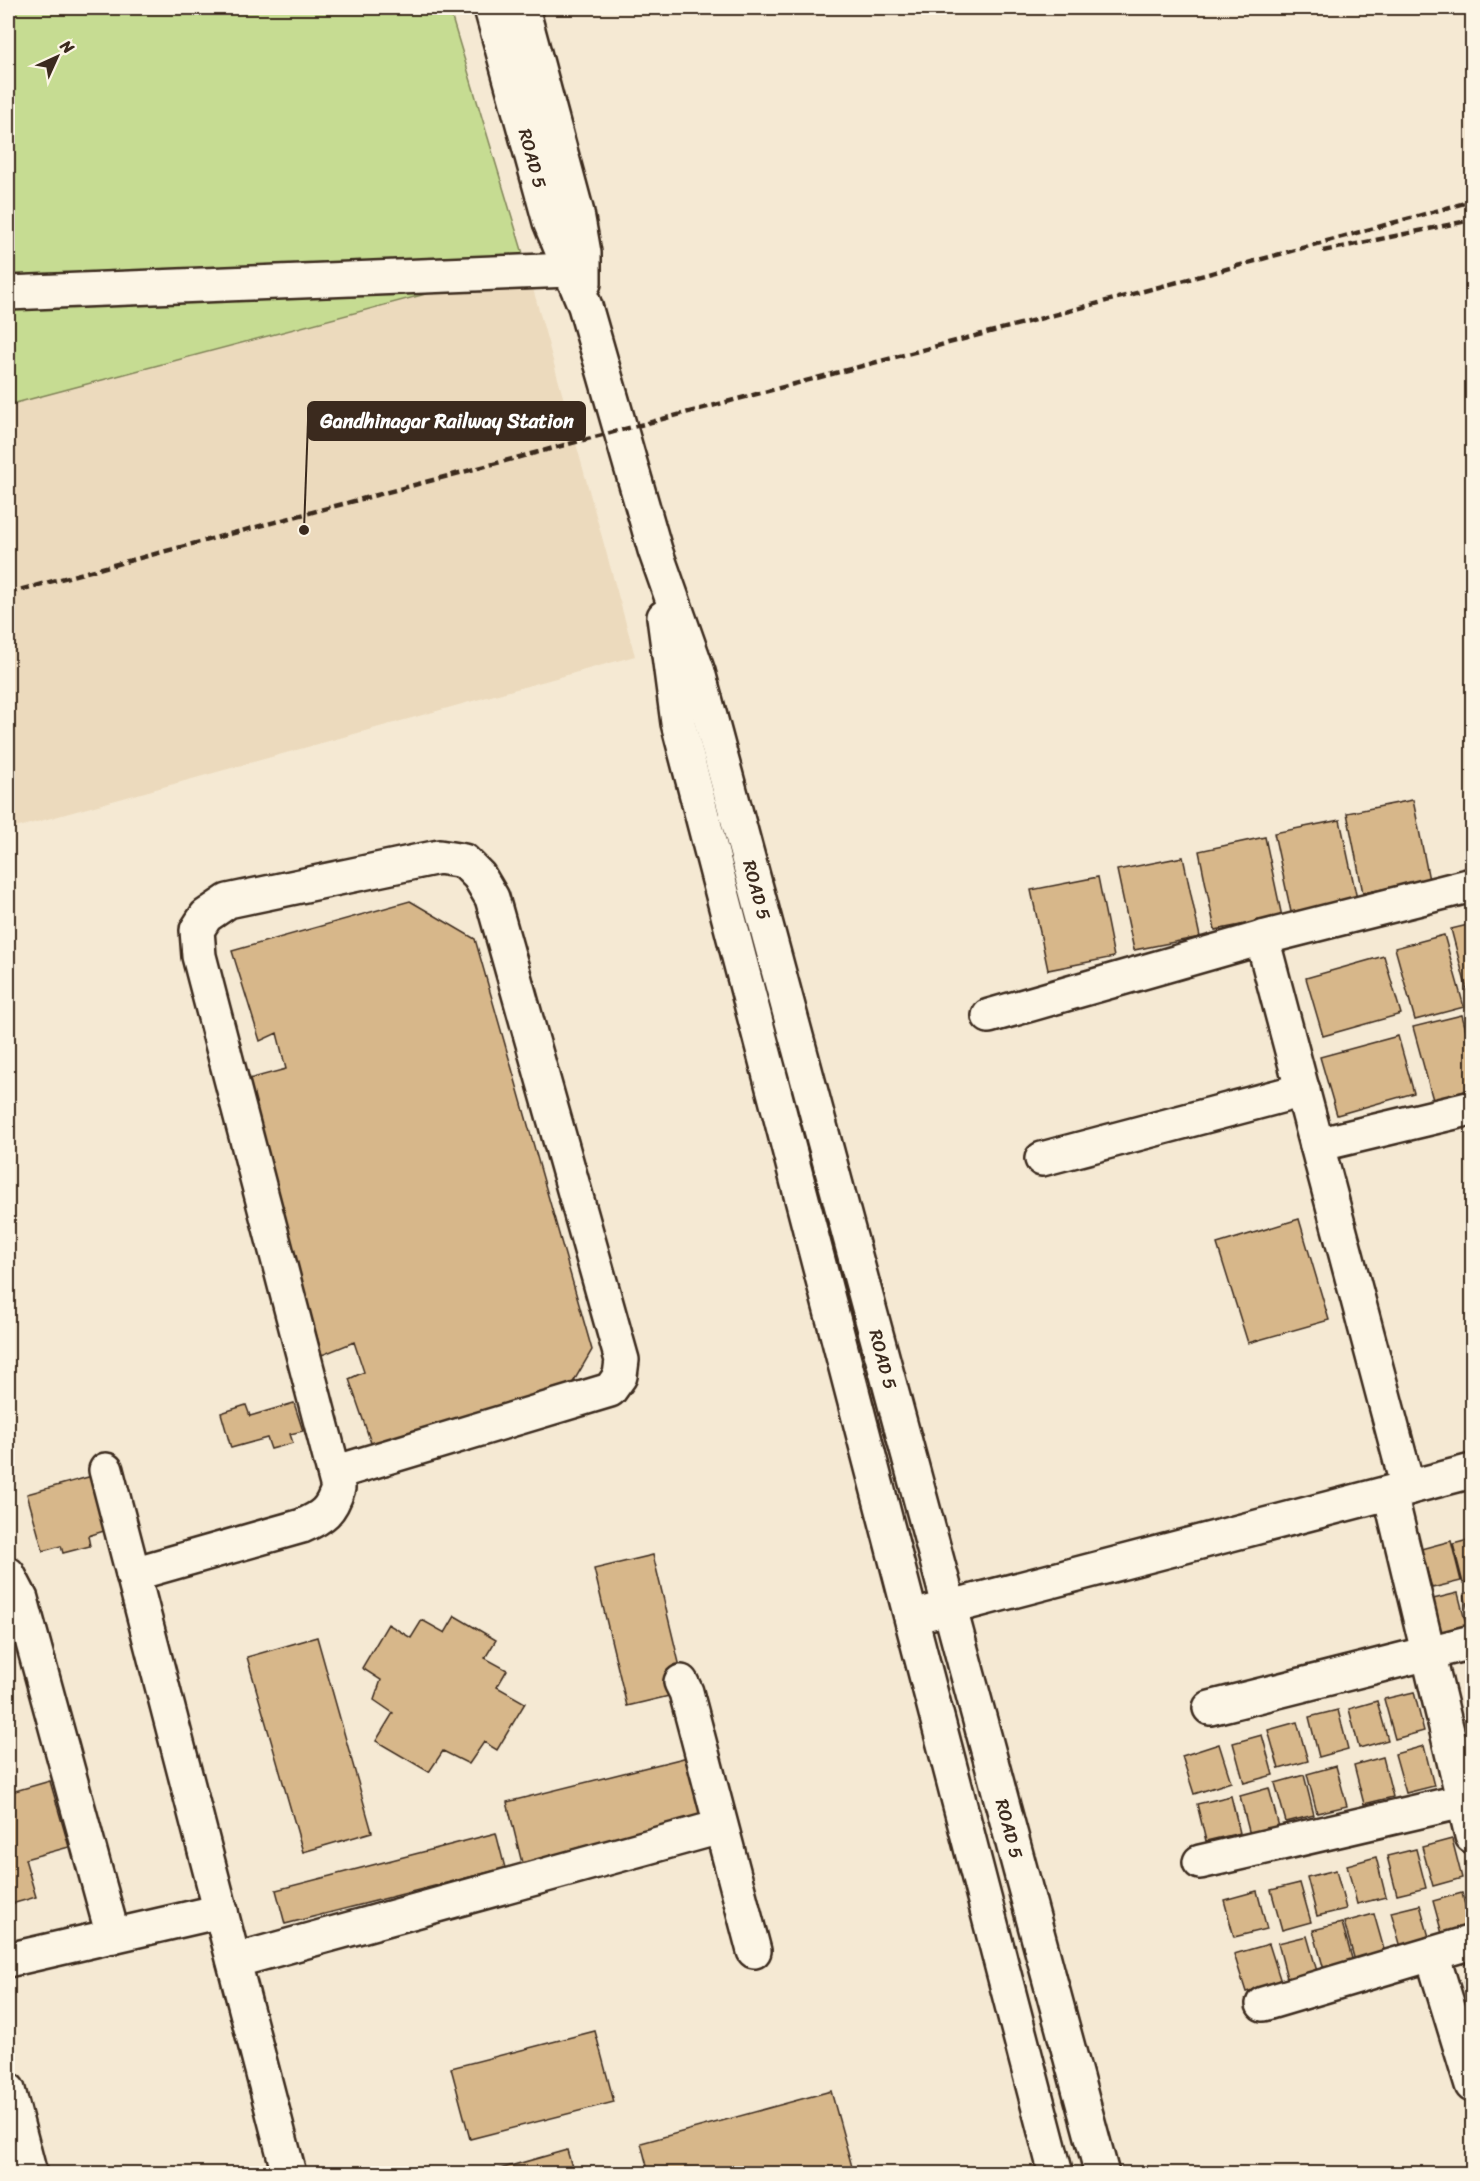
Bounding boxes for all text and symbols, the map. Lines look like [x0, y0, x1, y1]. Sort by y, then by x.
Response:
north arrow [27, 27, 87, 87]
text: N [52, 32, 82, 62]
street label: ROAD 5 [509, 125, 556, 192]
callout: Gandhinagar Railway Station [308, 402, 585, 440]
text: Gandhinagar Railway Station [319, 404, 574, 439]
street label: ROAD 5 [733, 857, 780, 924]
street label: ROAD 5 [860, 1326, 906, 1393]
street label: ROAD 5 [986, 1795, 1032, 1862]

